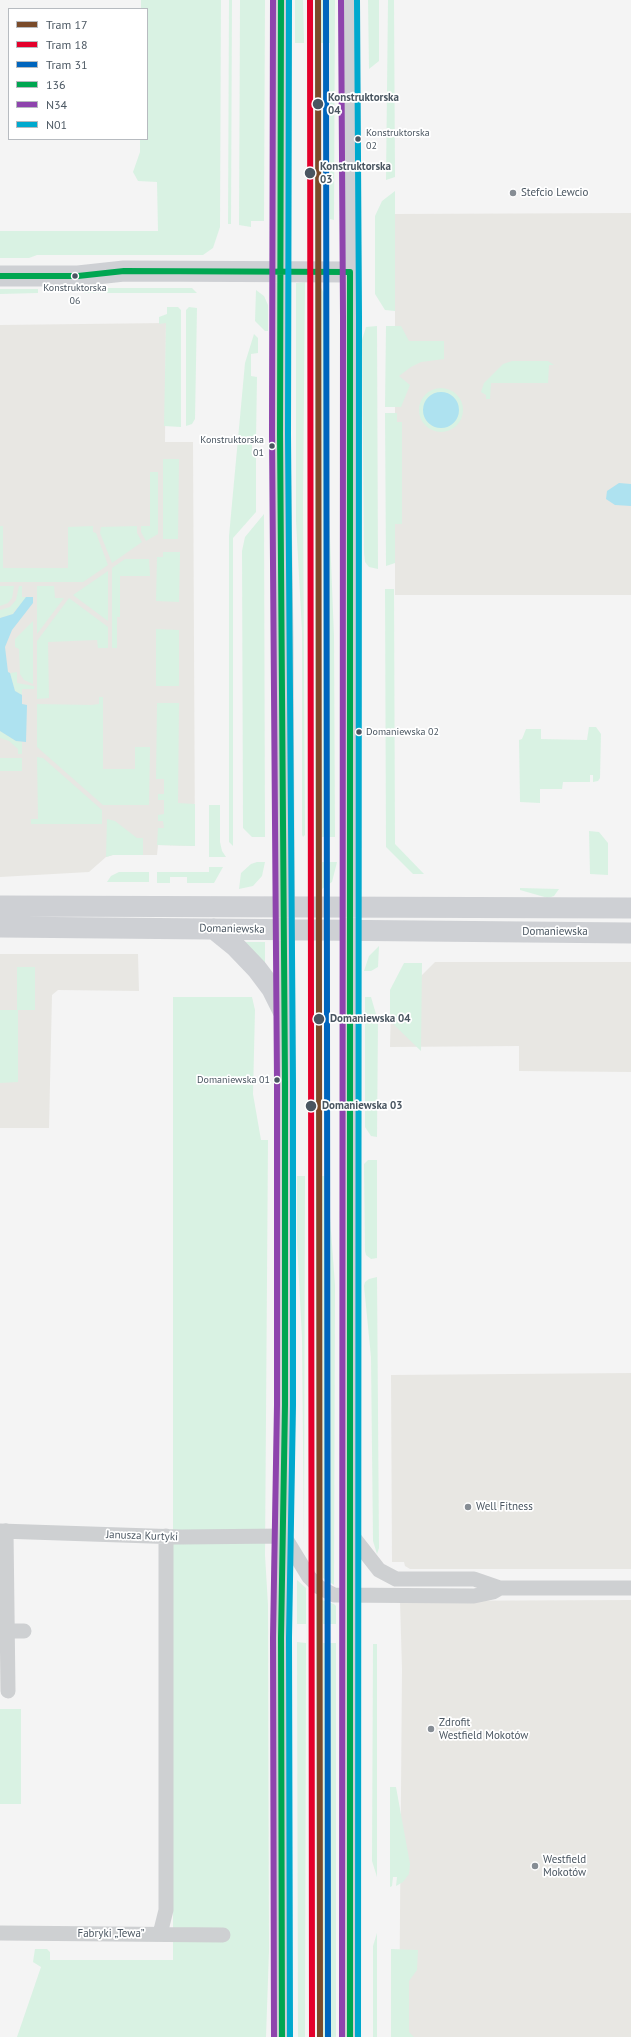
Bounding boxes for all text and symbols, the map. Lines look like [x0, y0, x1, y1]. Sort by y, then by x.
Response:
legend [8, 8, 148, 140]
text: Tram 17 [46, 17, 87, 32]
text: Tram 18 [46, 37, 87, 52]
text: Tram 31 [46, 57, 87, 72]
text: 136 [46, 77, 66, 92]
place label: Konstruktorska 04 [328, 91, 399, 117]
text: N34 [46, 97, 67, 112]
marker: Konstruktorska 04 [311, 97, 325, 111]
text: N01 [46, 117, 67, 132]
place label: Konstruktorska 02 [366, 127, 430, 150]
marker: Konstruktorska 02 [353, 134, 363, 144]
place label: Konstruktorska 03 [320, 160, 391, 186]
marker: Konstruktorska 03 [303, 166, 317, 180]
place label: Stefcio Lewcio [521, 186, 588, 200]
marker: Stefcio Lewcio [508, 188, 518, 198]
marker: Konstruktorska 06 [70, 271, 80, 281]
place label: Konstruktorska 06 [43, 282, 107, 306]
place label: Konstruktorska 01 [200, 434, 264, 458]
marker: Konstruktorska 01 [267, 441, 277, 451]
place label: Domaniewska 02 [366, 726, 439, 738]
marker: Domaniewska 02 [354, 727, 364, 737]
street label: Domaniewska [199, 922, 265, 936]
street label: Domaniewska [522, 925, 588, 939]
marker: Domaniewska 04 [312, 1012, 326, 1026]
place label: Domaniewska 04 [330, 1012, 411, 1026]
place label: Domaniewska 01 [197, 1074, 270, 1086]
marker: Domaniewska 01 [272, 1075, 282, 1085]
marker: Domaniewska 03 [304, 1099, 318, 1113]
place label: Domaniewska 03 [322, 1099, 403, 1113]
place label: Well Fitness [476, 1500, 533, 1514]
marker: Well Fitness [463, 1502, 473, 1512]
street label: Janusza Kurtyki [106, 1528, 178, 1544]
place label: Zdrofit Westfield Mokotów [439, 1716, 528, 1742]
marker: Zdrofit Westfield Mokotów [426, 1724, 436, 1734]
place label: Westfield Mokotów [543, 1853, 586, 1879]
marker: Westfield Mokotów [530, 1861, 540, 1871]
street label: Fabryki „Tewa” [77, 1927, 145, 1941]

